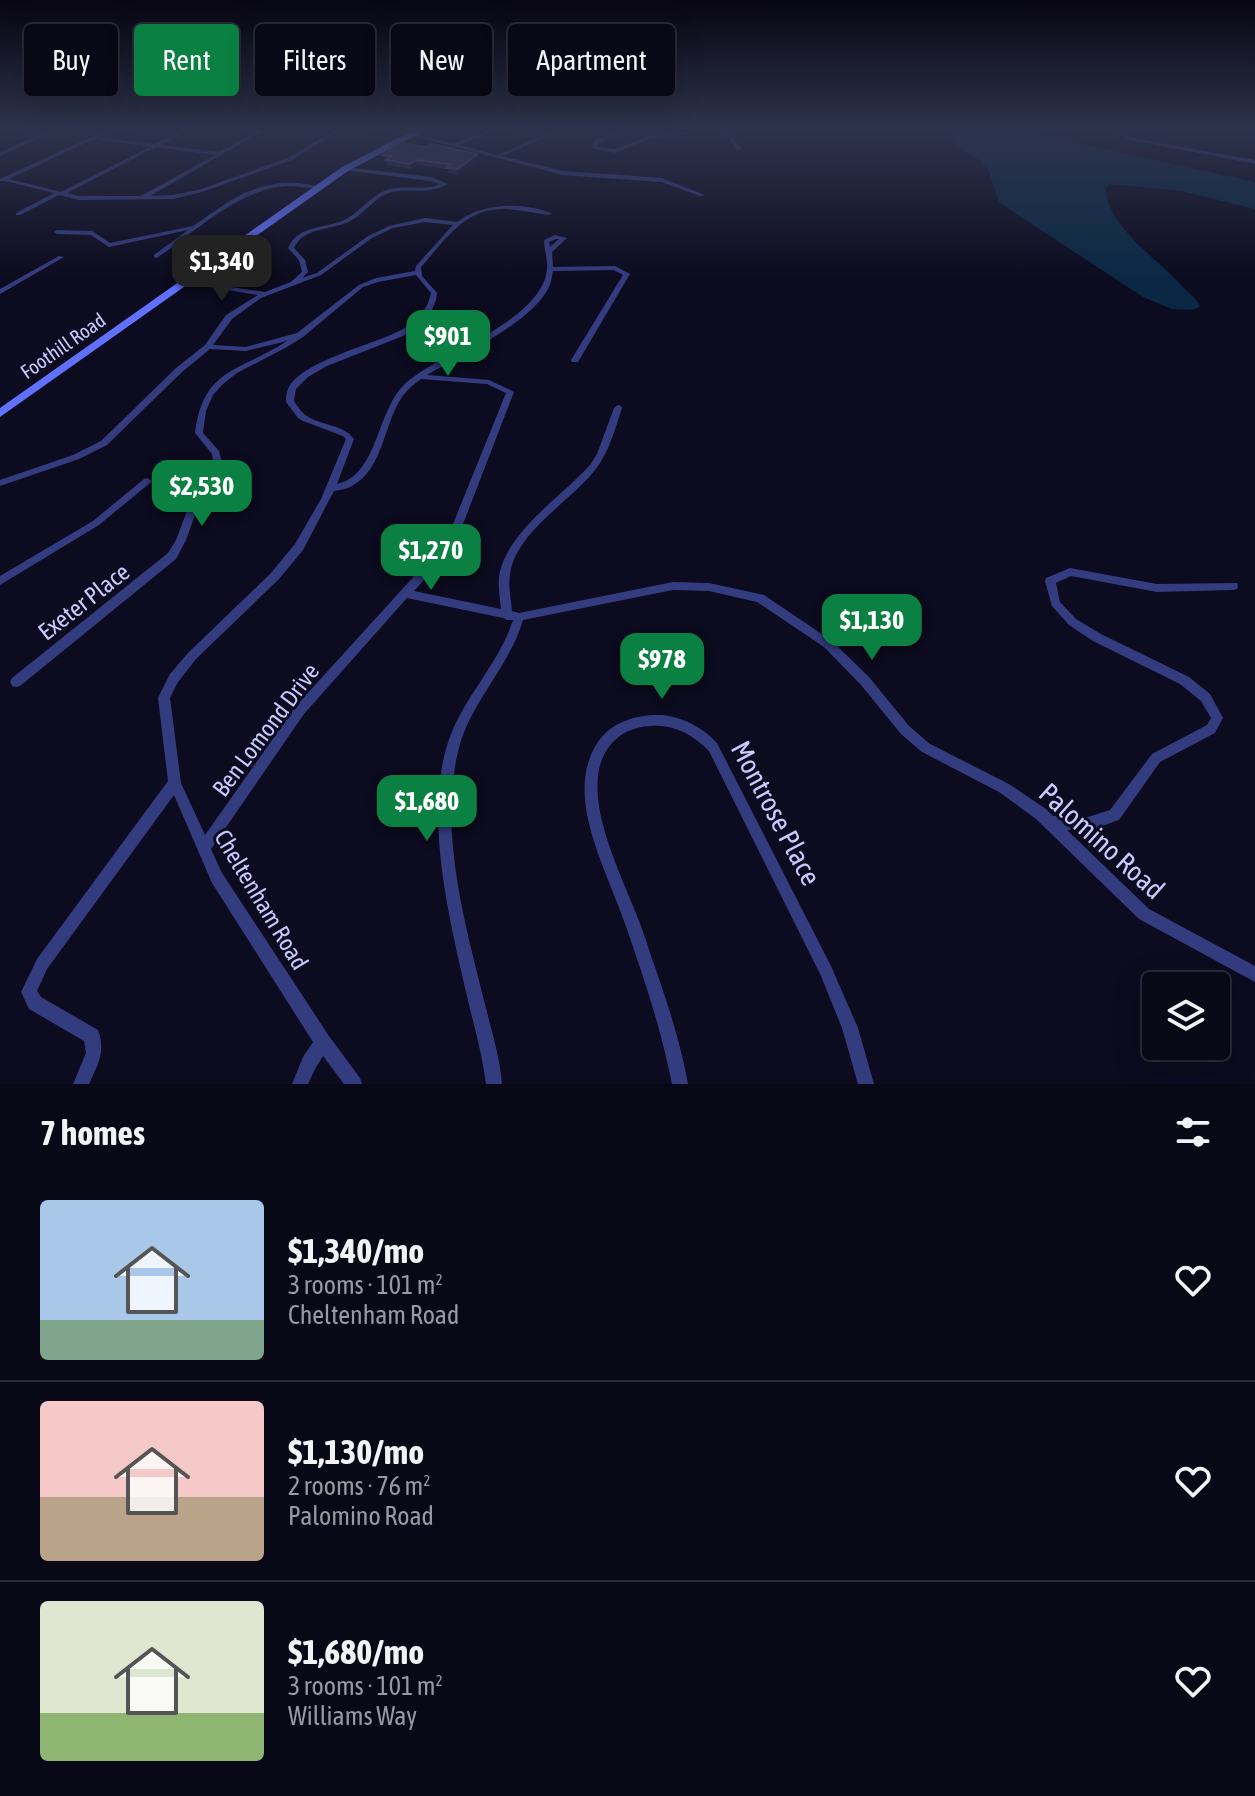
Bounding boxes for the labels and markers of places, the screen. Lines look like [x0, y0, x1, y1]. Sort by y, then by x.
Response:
pin: $1,340 [157, 235, 287, 303]
pin: $901 [401, 310, 495, 378]
pin: $2,530 [137, 460, 267, 528]
pin: $1,270 [366, 524, 496, 592]
pin: $1,130 [807, 594, 937, 662]
pin: $978 [615, 633, 709, 701]
pin: $1,680 [362, 775, 492, 843]

